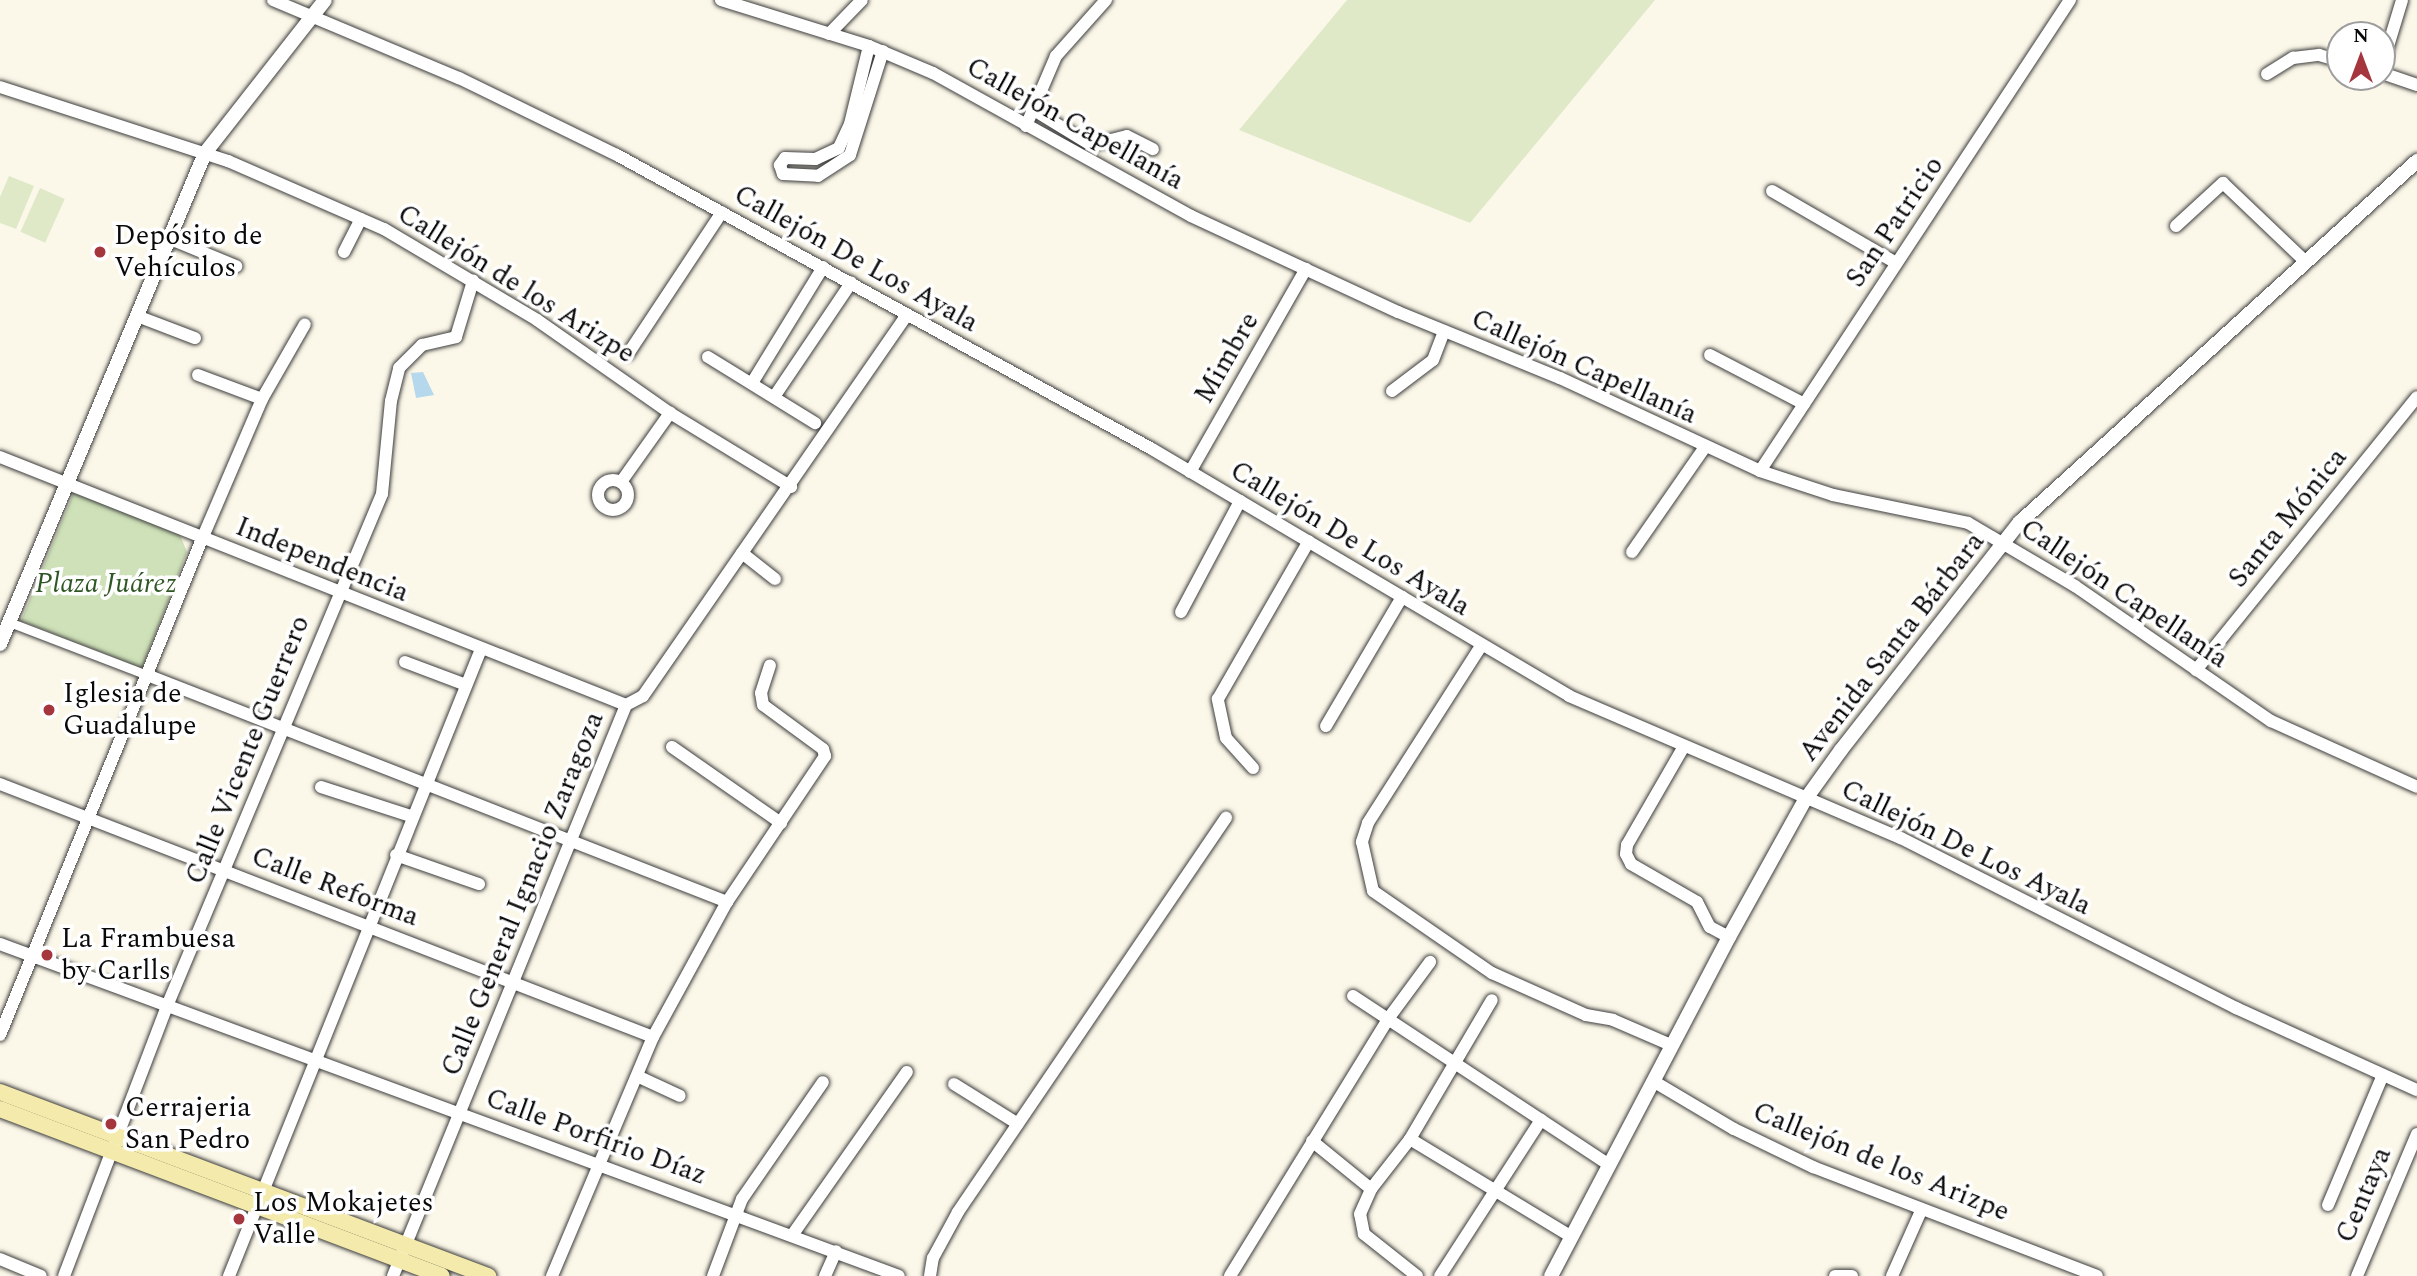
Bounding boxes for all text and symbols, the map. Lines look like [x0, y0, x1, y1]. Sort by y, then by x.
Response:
north arrow [2326, 21, 2396, 91]
text: N [2353, 22, 2369, 51]
street label: Callejón Capellanía [960, 50, 1190, 198]
street label: San Patricio [1839, 150, 1951, 294]
street label: Callejón De Los Ayala [728, 178, 984, 340]
street label: Callejón de los Arizpe [391, 197, 641, 371]
place label: Depósito de Vehículos [114, 219, 262, 285]
marker: Depósito de Vehículos [92, 244, 108, 260]
street label: Callejón Capellanía [1466, 302, 1702, 432]
street label: Mimbre [1188, 306, 1266, 410]
street label: Santa Mónica [2221, 441, 2355, 595]
street label: Callejón De Los Ayala [1224, 454, 1476, 624]
street label: Independencia [231, 510, 413, 610]
street label: Callejón Capellanía [2014, 512, 2234, 676]
street label: Avenida Santa Bárbara [1792, 526, 1992, 768]
park label: Plaza Juárez [35, 567, 177, 601]
street label: Calle Vicente Guerrero [179, 611, 317, 889]
place label: Iglesia de Guadalupe [63, 677, 197, 743]
marker: Iglesia de Guadalupe [41, 702, 57, 718]
street label: Calle General Ignacio Zaragoza [434, 707, 612, 1081]
street label: Callejón De Los Ayala [1835, 773, 2097, 923]
street label: Calle Reforma [247, 840, 423, 934]
place label: La Frambuesa by Carlls [61, 922, 235, 988]
marker: La Frambuesa by Carlls [39, 947, 55, 963]
street label: Calle Porfirio Díaz [481, 1081, 711, 1193]
place label: Cerrajeria San Pedro [125, 1091, 251, 1157]
street label: Callejón de los Arizpe [1748, 1095, 2014, 1229]
marker: Cerrajeria San Pedro [103, 1116, 119, 1132]
street label: Centaya [2329, 1142, 2399, 1248]
place label: Los Mokajetes Valle [253, 1186, 434, 1252]
marker: Los Mokajetes Valle [231, 1211, 247, 1227]

